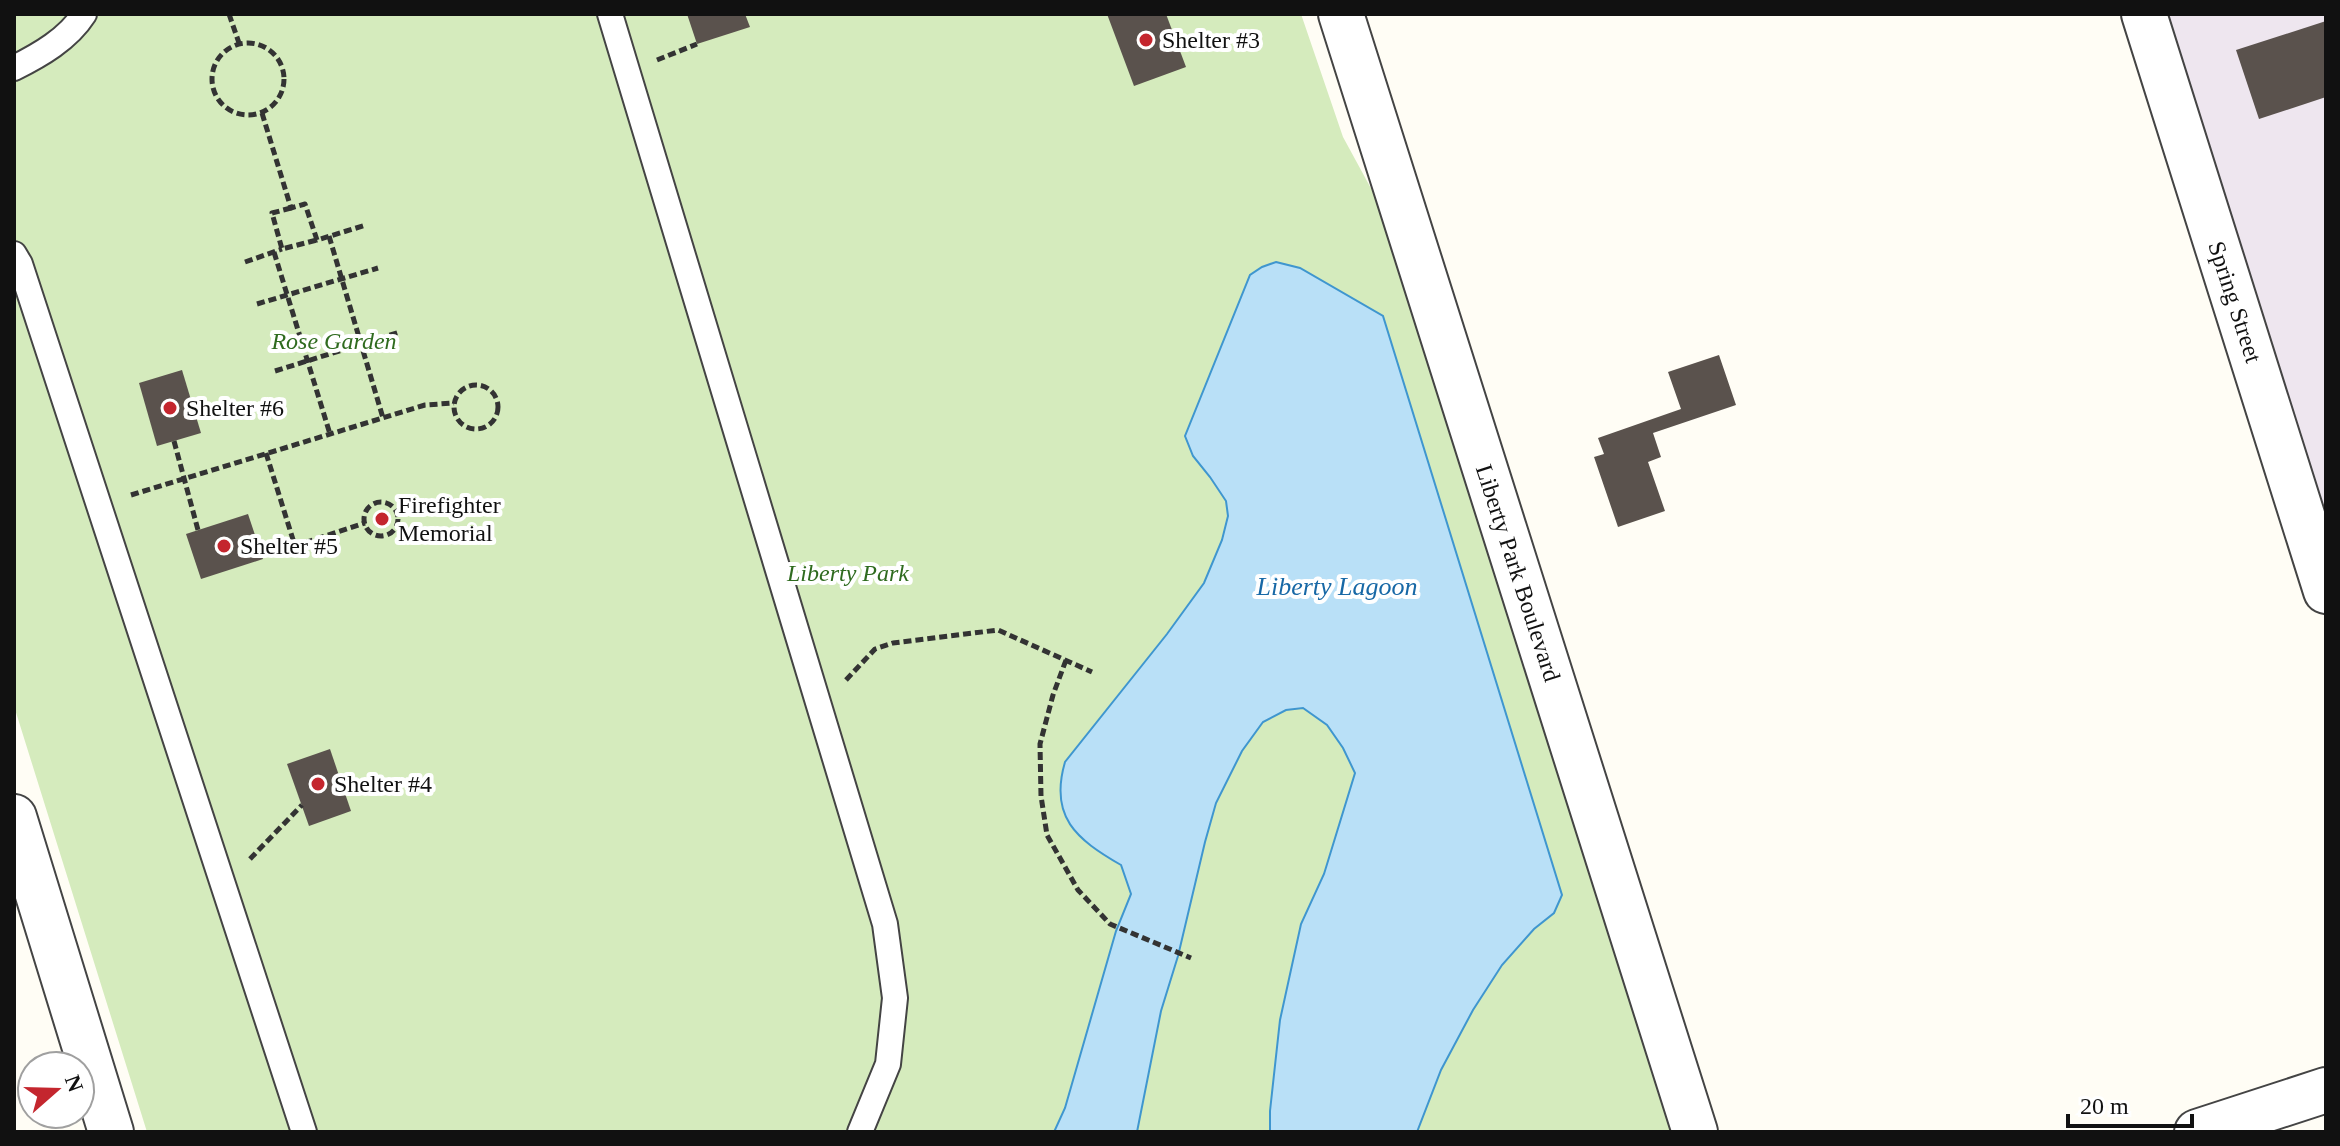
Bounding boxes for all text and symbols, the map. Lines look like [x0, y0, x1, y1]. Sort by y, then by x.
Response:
place label: Shelter #3 [1162, 27, 1260, 53]
marker: Shelter #3 [1137, 31, 1155, 49]
street label: Spring Street [2203, 238, 2267, 366]
park label: Rose Garden [270, 328, 397, 354]
place label: Shelter #6 [186, 395, 284, 421]
marker: Shelter #6 [161, 399, 179, 417]
street label: Liberty Park Boulevard [1471, 461, 1565, 685]
place label: Firefighter Memorial [398, 492, 501, 546]
marker: Firefighter Memorial [373, 510, 391, 528]
place label: Shelter #5 [240, 533, 338, 559]
marker: Shelter #5 [215, 537, 233, 555]
park label: Liberty Park [786, 560, 909, 586]
water label: Liberty Lagoon [1255, 572, 1418, 601]
place label: Shelter #4 [334, 771, 432, 797]
marker: Shelter #4 [309, 775, 327, 793]
north arrow [16, 1050, 96, 1130]
text: N [60, 1072, 89, 1095]
scale bar [2068, 1078, 2192, 1128]
text: 20 m [2080, 1093, 2129, 1119]

